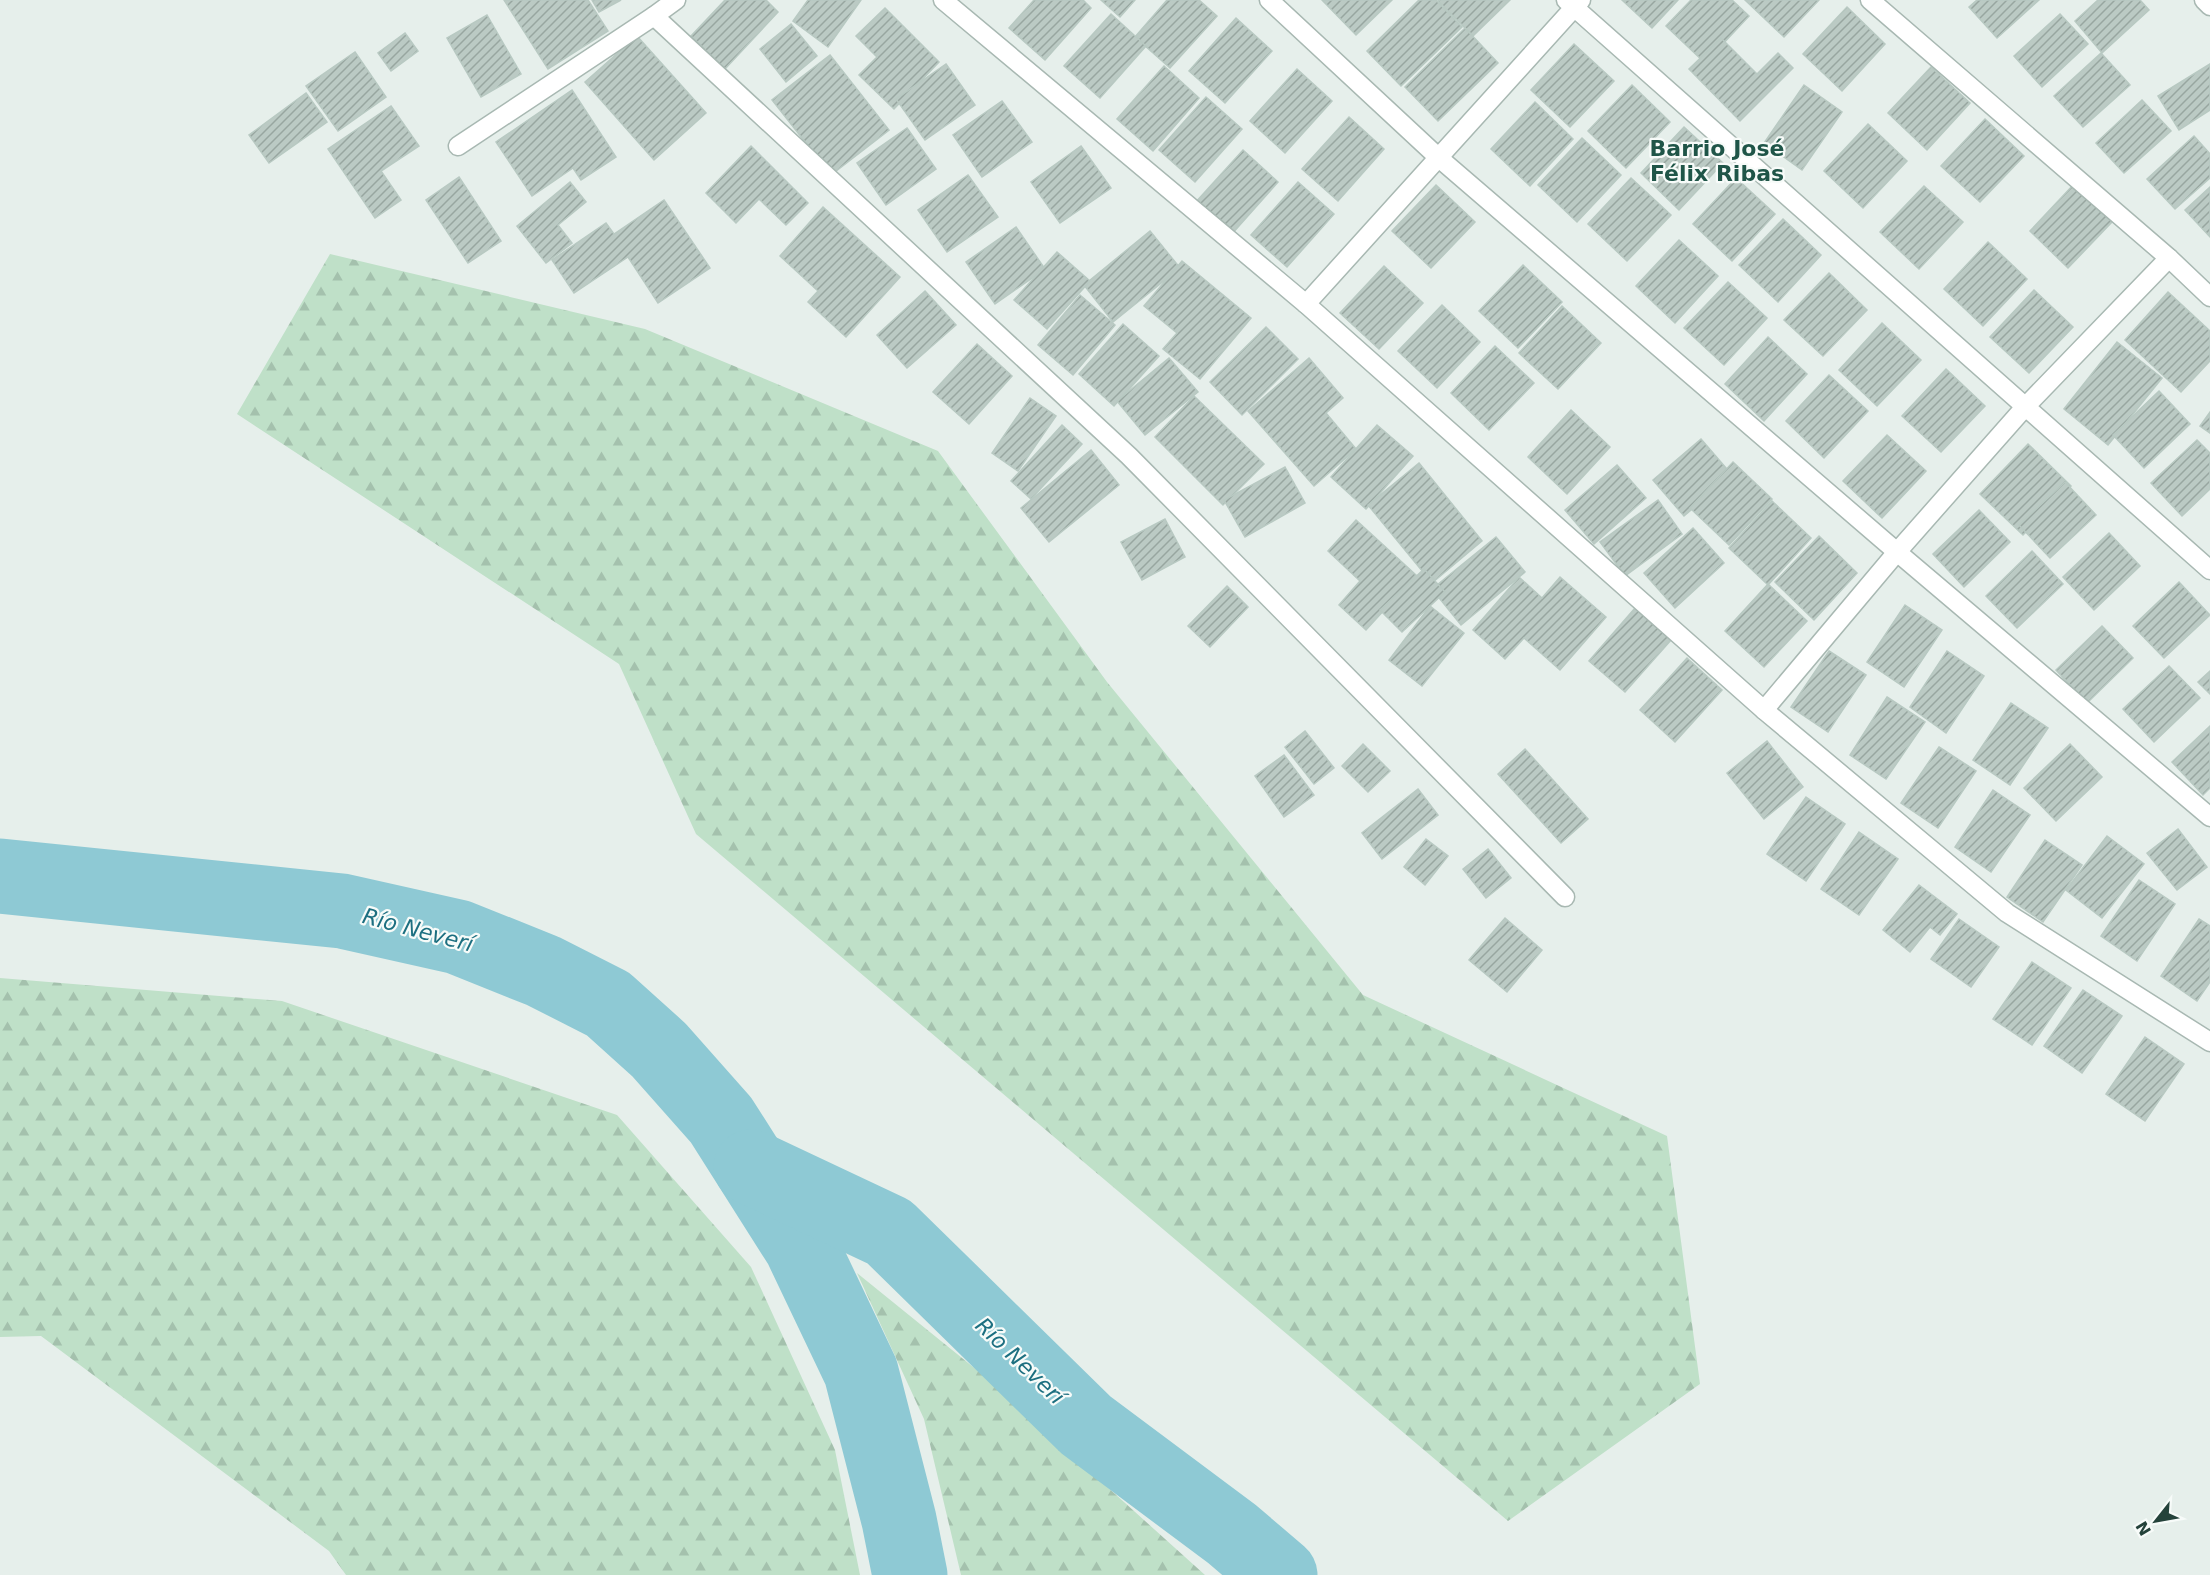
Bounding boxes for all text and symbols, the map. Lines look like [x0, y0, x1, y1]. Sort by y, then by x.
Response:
district label: Barrio José Félix Ribas [1650, 136, 1784, 186]
water label: Río Neverí [360, 903, 479, 958]
water label: Río Neverí [970, 1313, 1072, 1411]
north arrow [2126, 1491, 2186, 1551]
text: N [2132, 1518, 2155, 1539]

